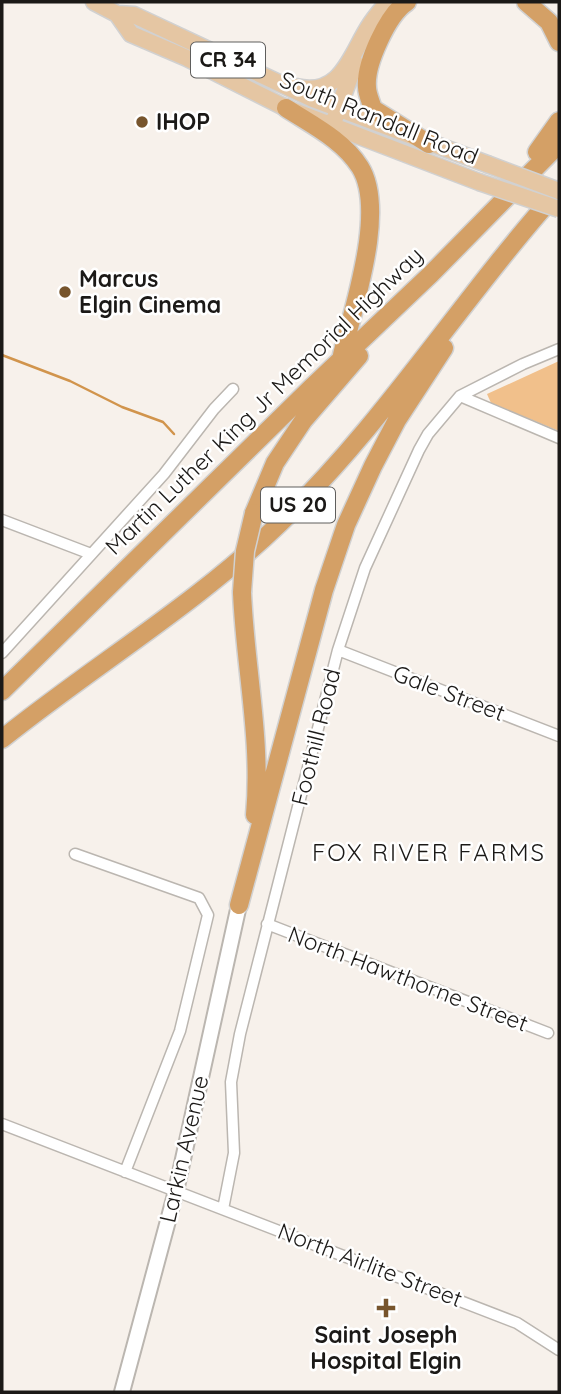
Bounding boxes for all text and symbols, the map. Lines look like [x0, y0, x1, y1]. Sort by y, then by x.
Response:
road number: CR 34 [191, 42, 265, 78]
street label: South Randall Road [276, 64, 483, 171]
place label: IHOP [156, 107, 210, 136]
marker: IHOP [134, 114, 150, 130]
street label: Martin Luther King Jr Memorial Highway [99, 241, 429, 561]
place label: Marcus Elgin Cinema [79, 264, 221, 319]
marker: Marcus Elgin Cinema [57, 284, 73, 300]
road number: US 20 [261, 488, 335, 522]
street label: Gale Street [389, 658, 509, 727]
street label: Foothill Road [284, 665, 347, 808]
district label: FOX RIVER FARMS [312, 837, 546, 867]
street label: North Hawthorne Street [284, 919, 532, 1038]
street label: Larkin Avenue [152, 1072, 215, 1225]
street label: North Airlite Street [274, 1216, 467, 1313]
marker: Saint Joseph Hospital Elgin [376, 1298, 396, 1318]
place label: Saint Joseph Hospital Elgin [310, 1320, 462, 1375]

